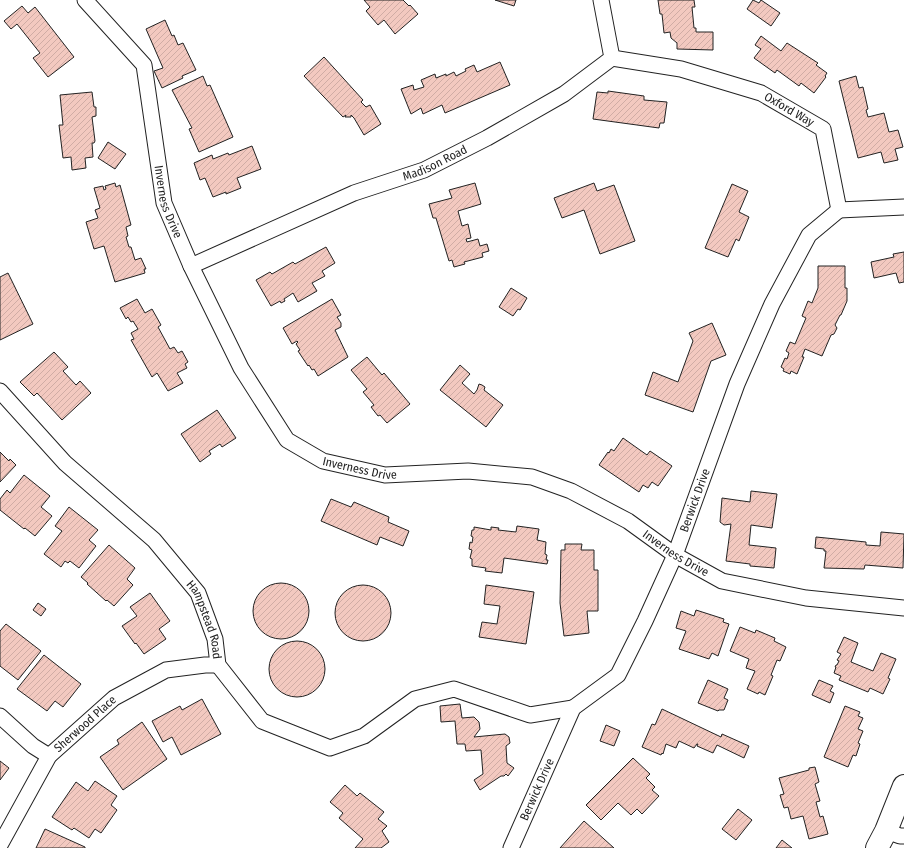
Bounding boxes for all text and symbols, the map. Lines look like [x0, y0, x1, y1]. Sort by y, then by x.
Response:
street label: Oxford Way [762, 89, 817, 130]
street label: Madison Road [401, 142, 469, 184]
street label: Inverness Drive [152, 164, 185, 240]
street label: Inverness Drive [321, 454, 397, 482]
street label: Berwick Drive [677, 467, 713, 534]
street label: Inverness Drive [640, 527, 711, 579]
street label: Hampstead Road [183, 577, 224, 660]
street label: Sherwood Place [51, 692, 119, 755]
street label: Berwick Drive [517, 756, 557, 823]

